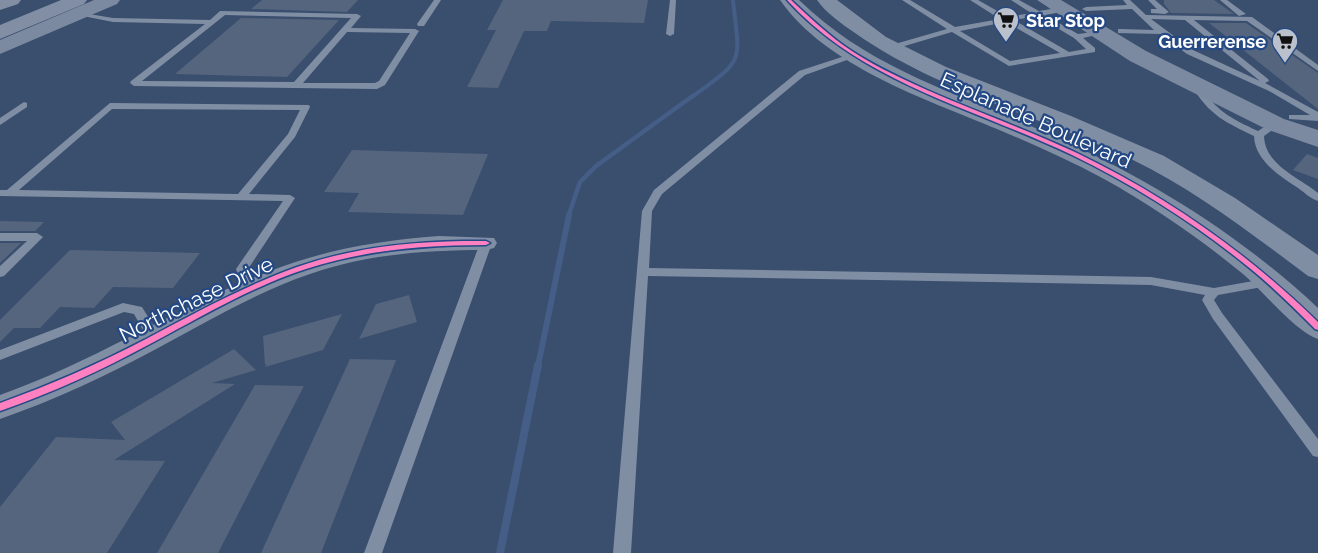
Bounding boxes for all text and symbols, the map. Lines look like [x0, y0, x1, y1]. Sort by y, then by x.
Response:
supermarket icon: Star Stop [991, 5, 1021, 43]
place label: Star Stop [1026, 10, 1105, 31]
supermarket icon: Guerrerense [1270, 26, 1300, 64]
place label: Guerrerense [1158, 31, 1266, 52]
street label: Esplanade Boulevard [937, 67, 1135, 173]
street label: Northchase Drive [115, 251, 277, 347]

